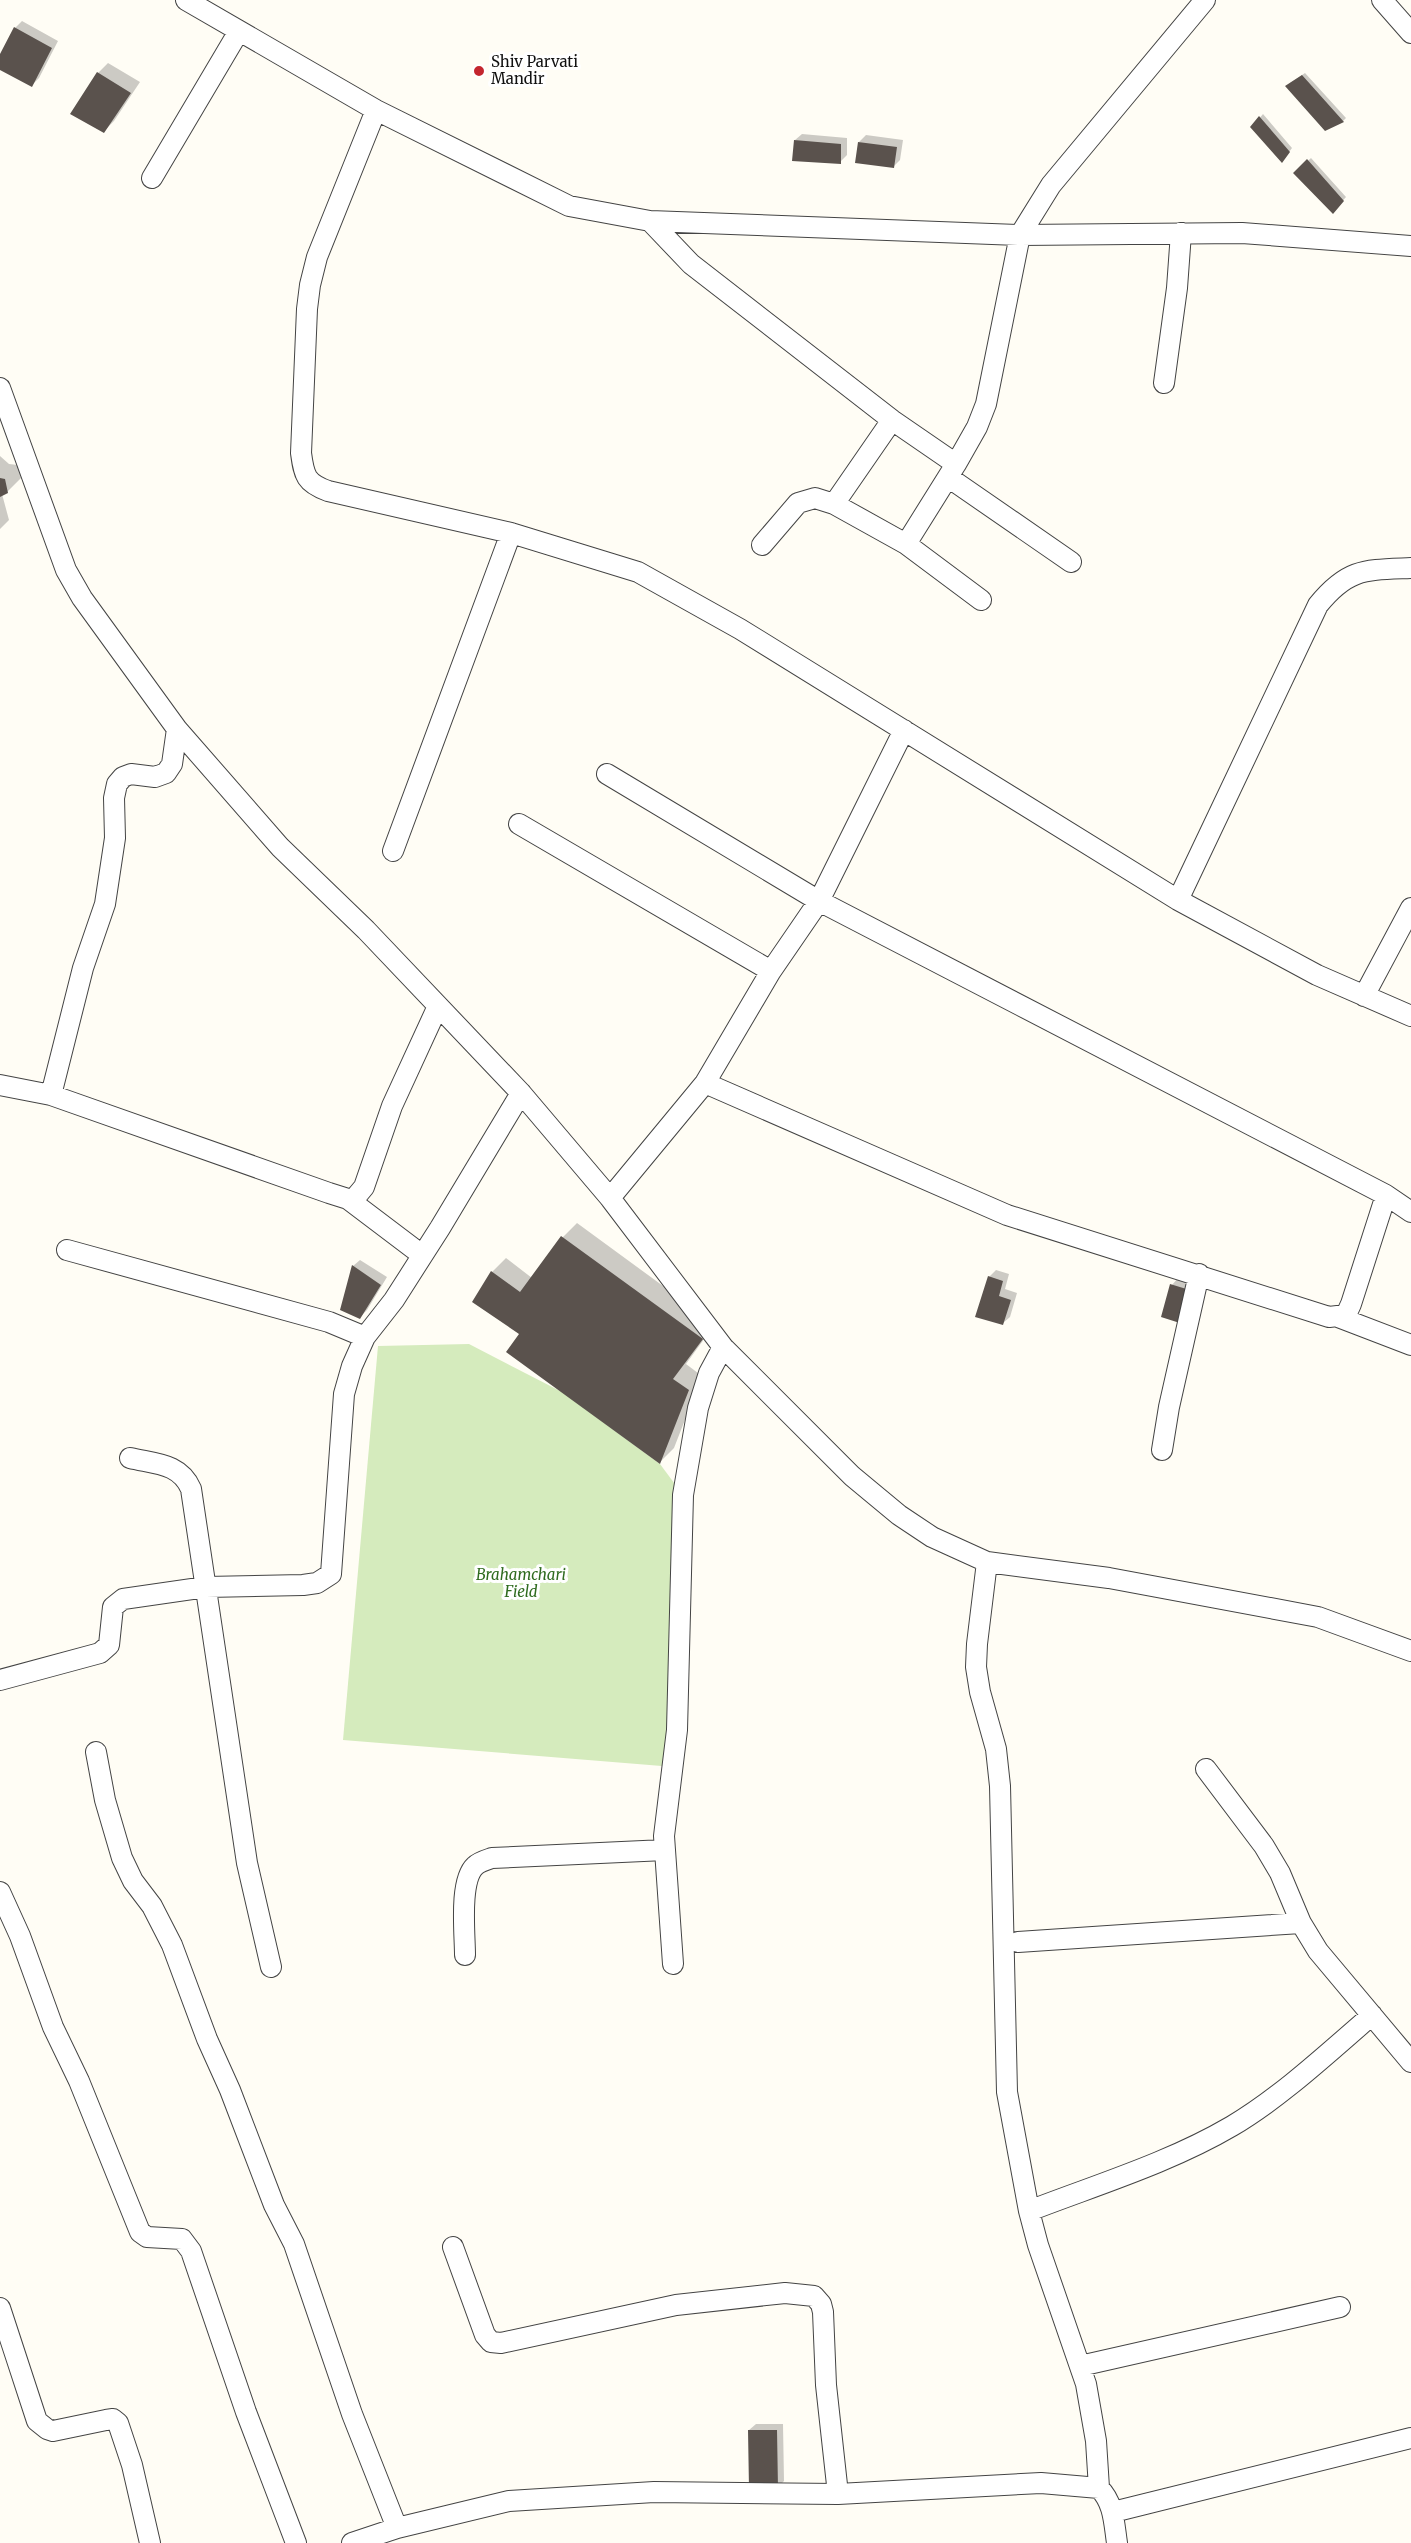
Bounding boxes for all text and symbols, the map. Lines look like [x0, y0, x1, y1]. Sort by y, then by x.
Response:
place label: Shiv Parvati Mandir [491, 52, 578, 88]
marker: Shiv Parvati Mandir [472, 64, 486, 78]
park label: Brahamchari Field [476, 1565, 566, 1601]

